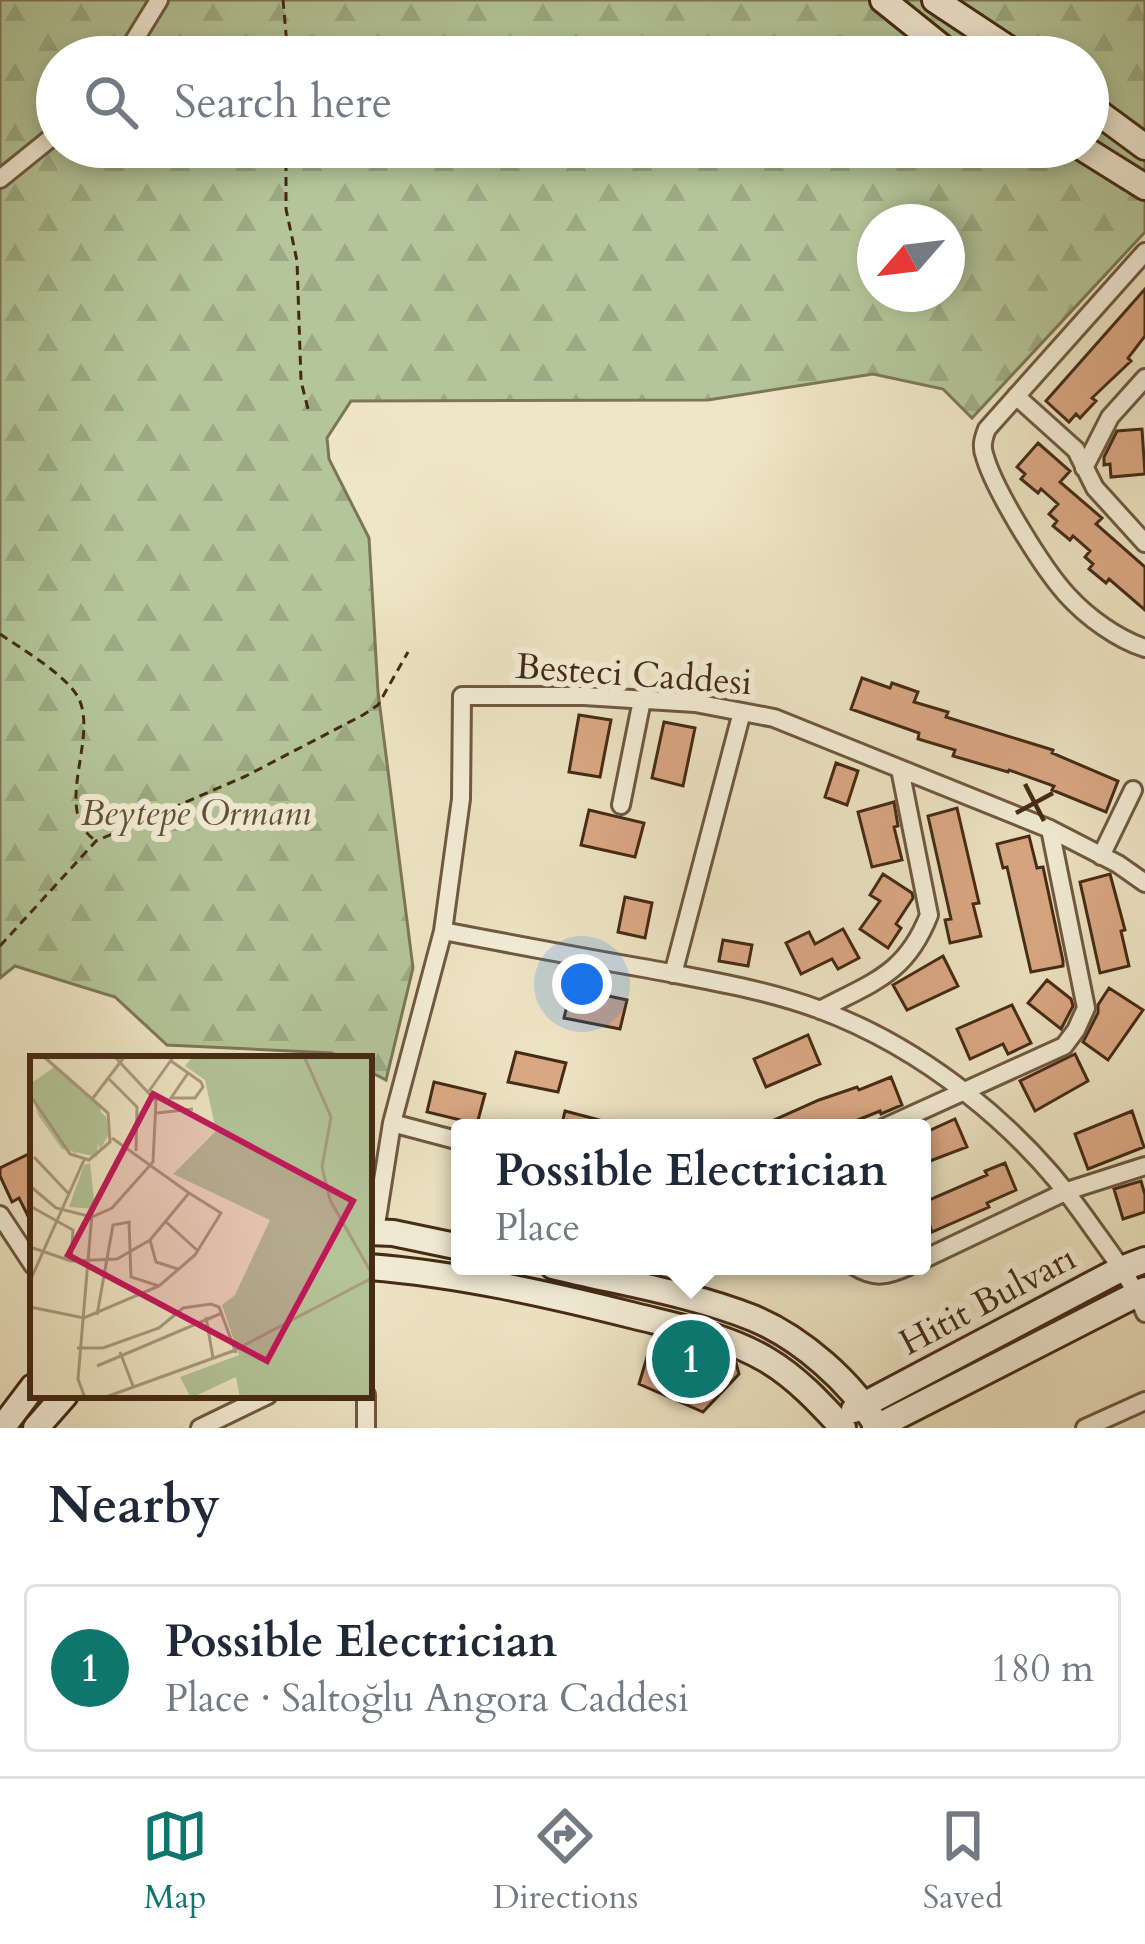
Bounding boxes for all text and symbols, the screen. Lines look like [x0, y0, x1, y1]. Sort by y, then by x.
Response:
search box [36, 36, 1109, 168]
icon: search [78, 69, 144, 135]
text: Search here [174, 72, 392, 133]
north arrow [857, 204, 965, 312]
street label: Besteci Caddesi [514, 642, 754, 707]
park label: Beytepe Ormanı [81, 789, 311, 838]
your location [552, 954, 612, 1014]
inset map [30, 1056, 372, 1398]
popup [451, 1119, 931, 1275]
text: Possible Electrician [495, 1140, 887, 1201]
text: Place [495, 1201, 580, 1254]
street label: Hitit Bulvarı [891, 1233, 1084, 1367]
pin: 1 [652, 1314, 730, 1404]
text: Nearby [48, 1471, 220, 1541]
text: Possible Electrician [165, 1611, 557, 1672]
text: 1 [80, 1642, 100, 1695]
text: 180 m [991, 1642, 1094, 1695]
text: Place · Saltoğlu Angora Caddesi [165, 1672, 689, 1725]
tab: Map [142, 1803, 208, 1920]
tab: Directions [493, 1803, 638, 1920]
tab: Saved [923, 1803, 1003, 1920]

